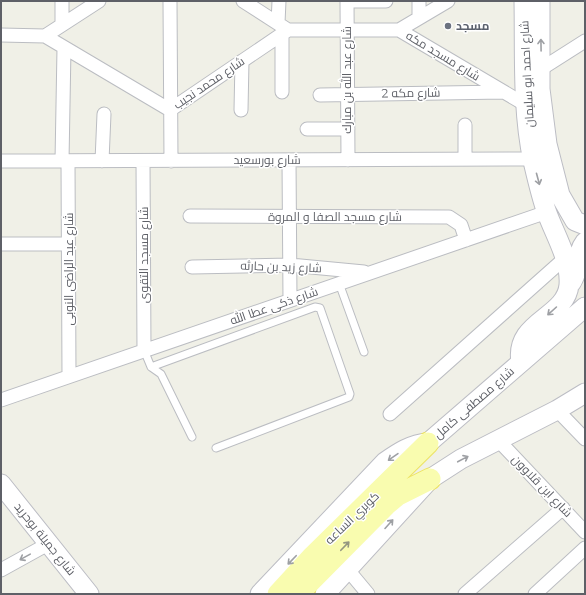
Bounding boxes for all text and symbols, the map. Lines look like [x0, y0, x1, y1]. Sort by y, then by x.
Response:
place label: مسجد [456, 18, 489, 33]
street label: شارع احمد ابو سليمان [516, 20, 538, 128]
marker: مسجد [443, 21, 453, 31]
street label: شارع عبد الله بن مبارك [339, 26, 355, 134]
street label: شارع مسجد مكه [403, 28, 483, 84]
one-way arrow [537, 39, 544, 52]
street label: شارع محمد نجيب [170, 53, 248, 113]
street label: شارع مكه 2 [381, 84, 441, 102]
street label: شارع بورسعيد [233, 152, 301, 168]
one-way arrow [535, 172, 542, 185]
street label: شارع مسجد التقوى [136, 207, 152, 303]
street label: شارع مسجد الصفا و المروة [268, 209, 402, 225]
street label: شارع عبد الراضى النوبى [61, 212, 77, 325]
street label: شارع زيد بن حارثه [240, 258, 322, 276]
street label: شارع ذكى عطا الله [228, 283, 320, 329]
one-way arrow [547, 306, 557, 316]
street label: شارع مصطفى كامل [430, 363, 518, 442]
street label: شارع ابن قلاوون [508, 451, 576, 521]
one-way arrow [387, 453, 398, 461]
one-way arrow [457, 455, 469, 462]
street label: كوبري الساعه [321, 488, 384, 549]
street label: شارع جميلة بوحريد [11, 499, 79, 579]
one-way arrow [384, 519, 394, 529]
one-way arrow [340, 541, 350, 551]
one-way arrow [19, 554, 31, 561]
one-way arrow [287, 555, 297, 565]

